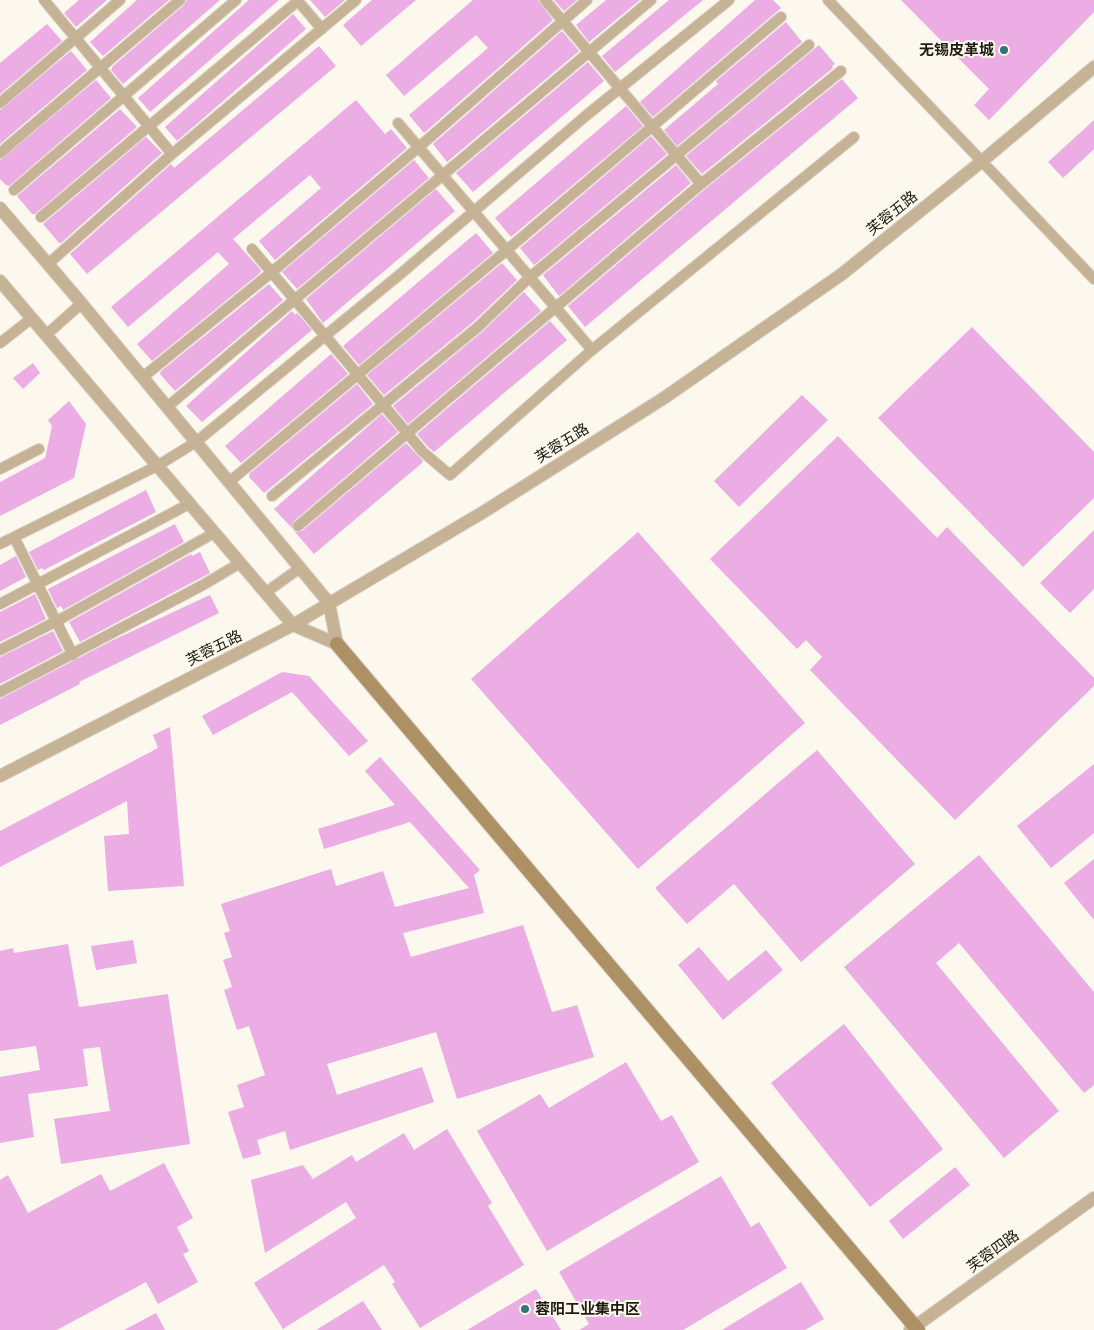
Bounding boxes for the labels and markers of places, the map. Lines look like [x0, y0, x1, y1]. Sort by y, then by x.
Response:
place label: 无锡皮革城 [919, 39, 994, 60]
marker: 无锡皮革城 [998, 44, 1010, 56]
place label: 蓉阳工业集中区 [535, 1298, 640, 1319]
marker: 蓉阳工业集中区 [519, 1303, 531, 1315]

